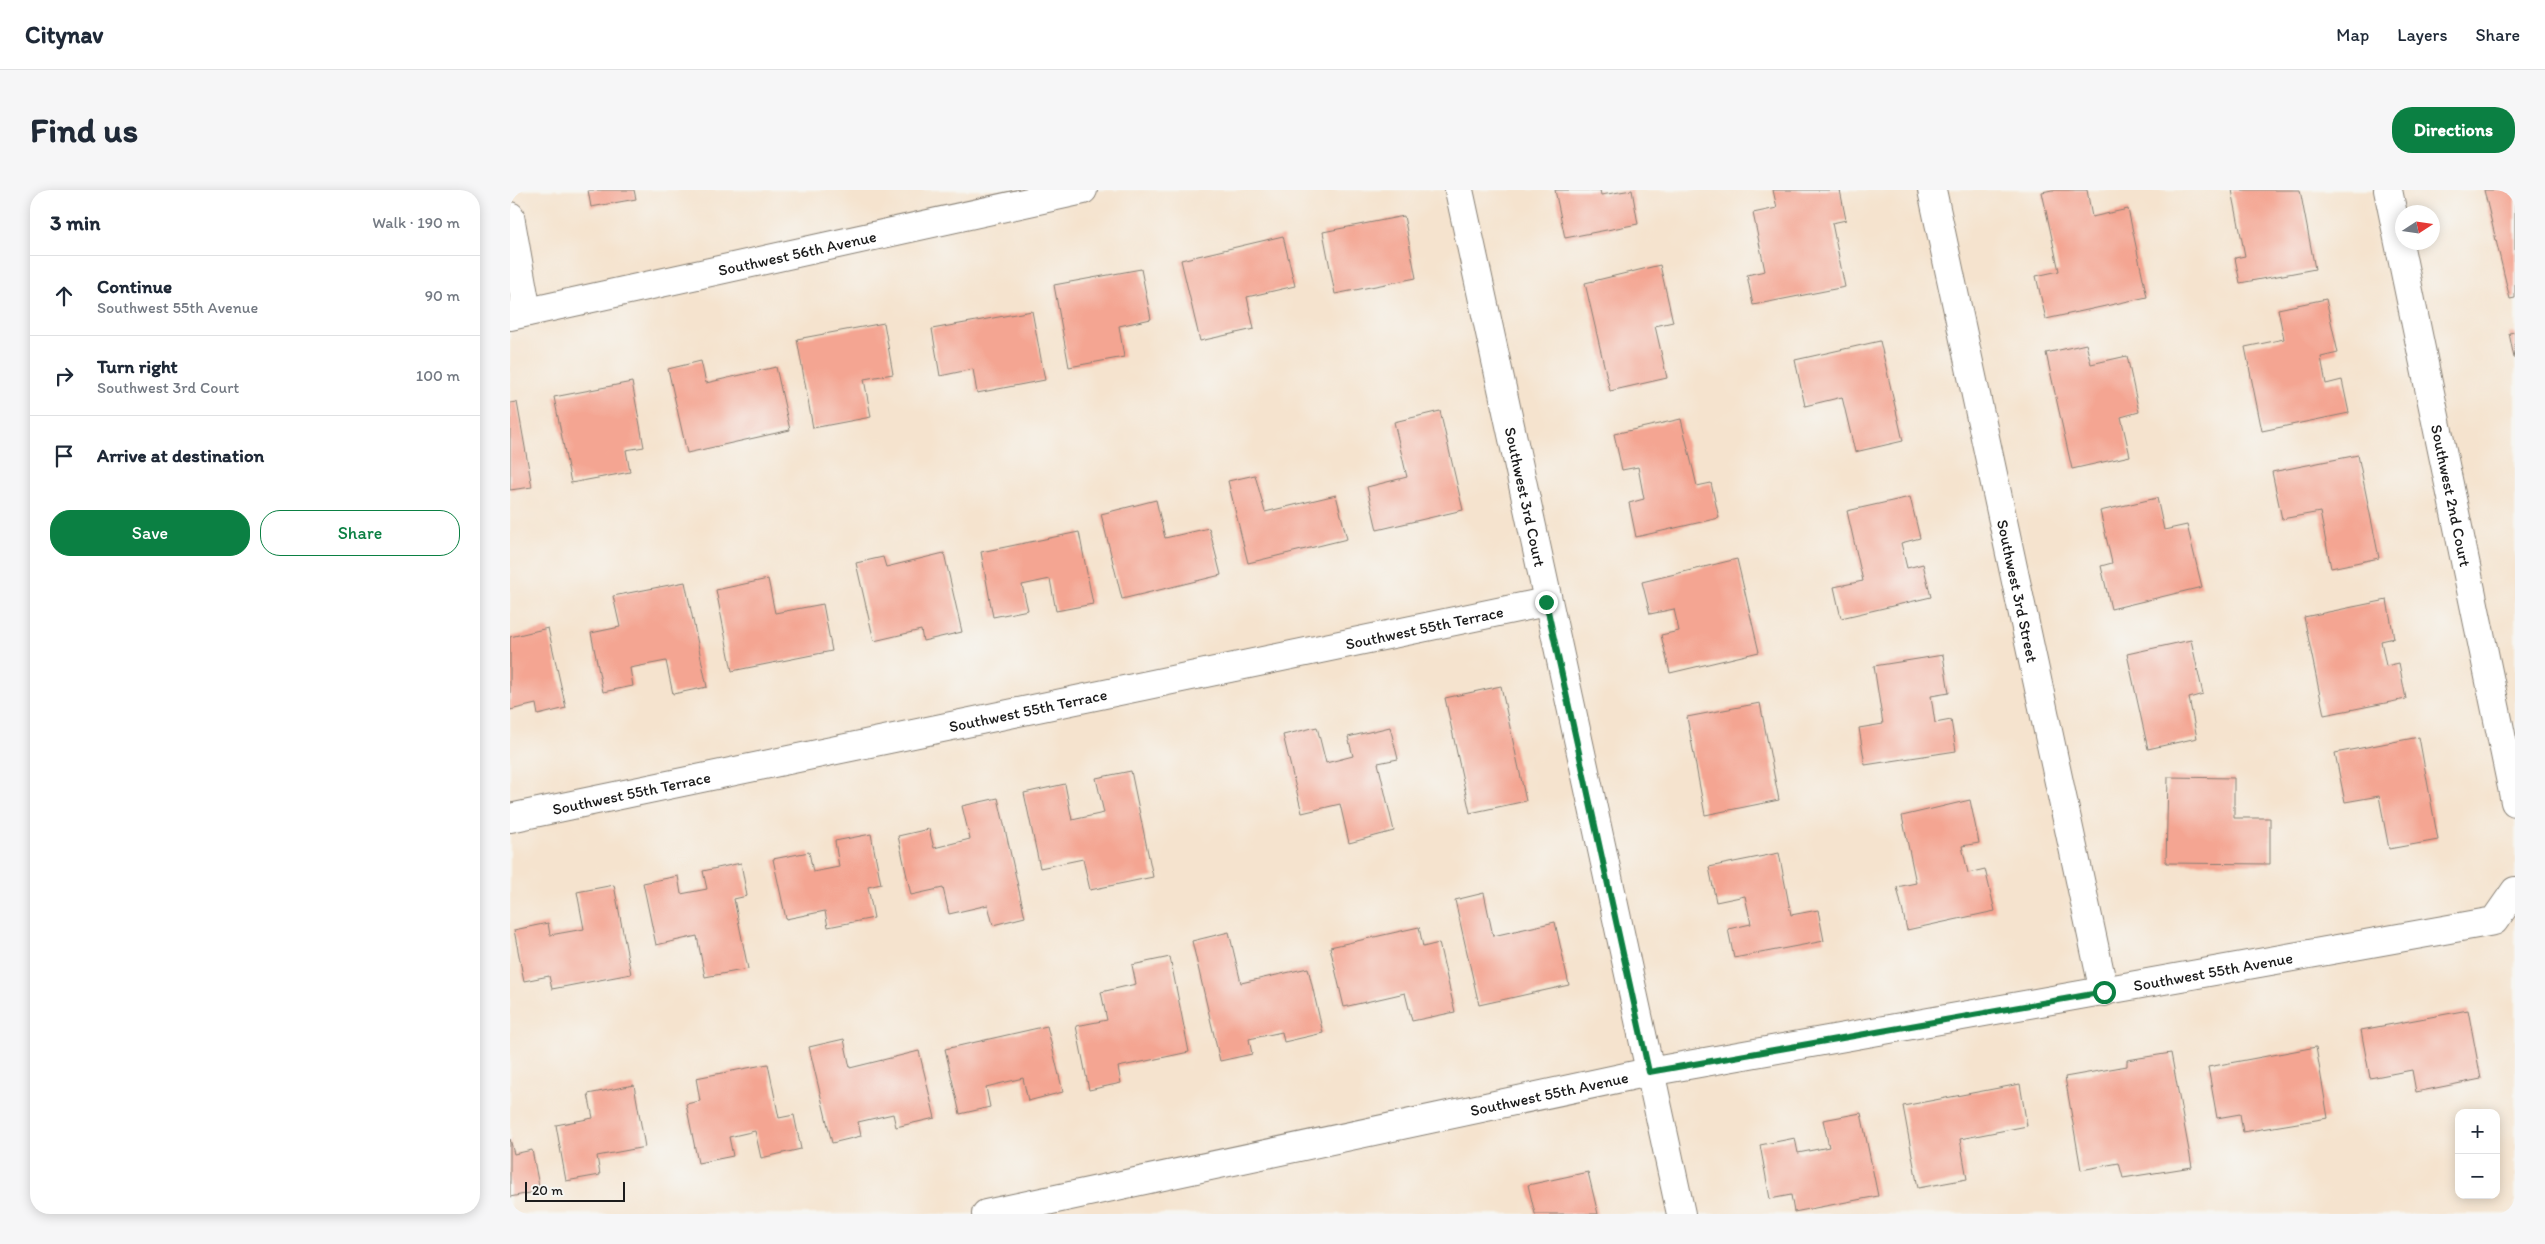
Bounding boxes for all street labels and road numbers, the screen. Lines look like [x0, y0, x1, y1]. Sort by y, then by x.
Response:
street label: Southwest 56th Avenue [716, 226, 878, 279]
street label: Southwest 2nd Court [2427, 423, 2475, 568]
street label: Southwest 3rd Court [1501, 425, 1550, 568]
street label: Southwest 3rd Street [1993, 518, 2043, 664]
street label: Southwest 55th Terrace [1344, 602, 1505, 653]
street label: Southwest 55th Terrace [947, 684, 1109, 736]
street label: Southwest 55th Terrace [551, 767, 712, 818]
street label: Southwest 55th Avenue [2132, 948, 2294, 995]
street label: Southwest 55th Avenue [1468, 1067, 1630, 1120]

